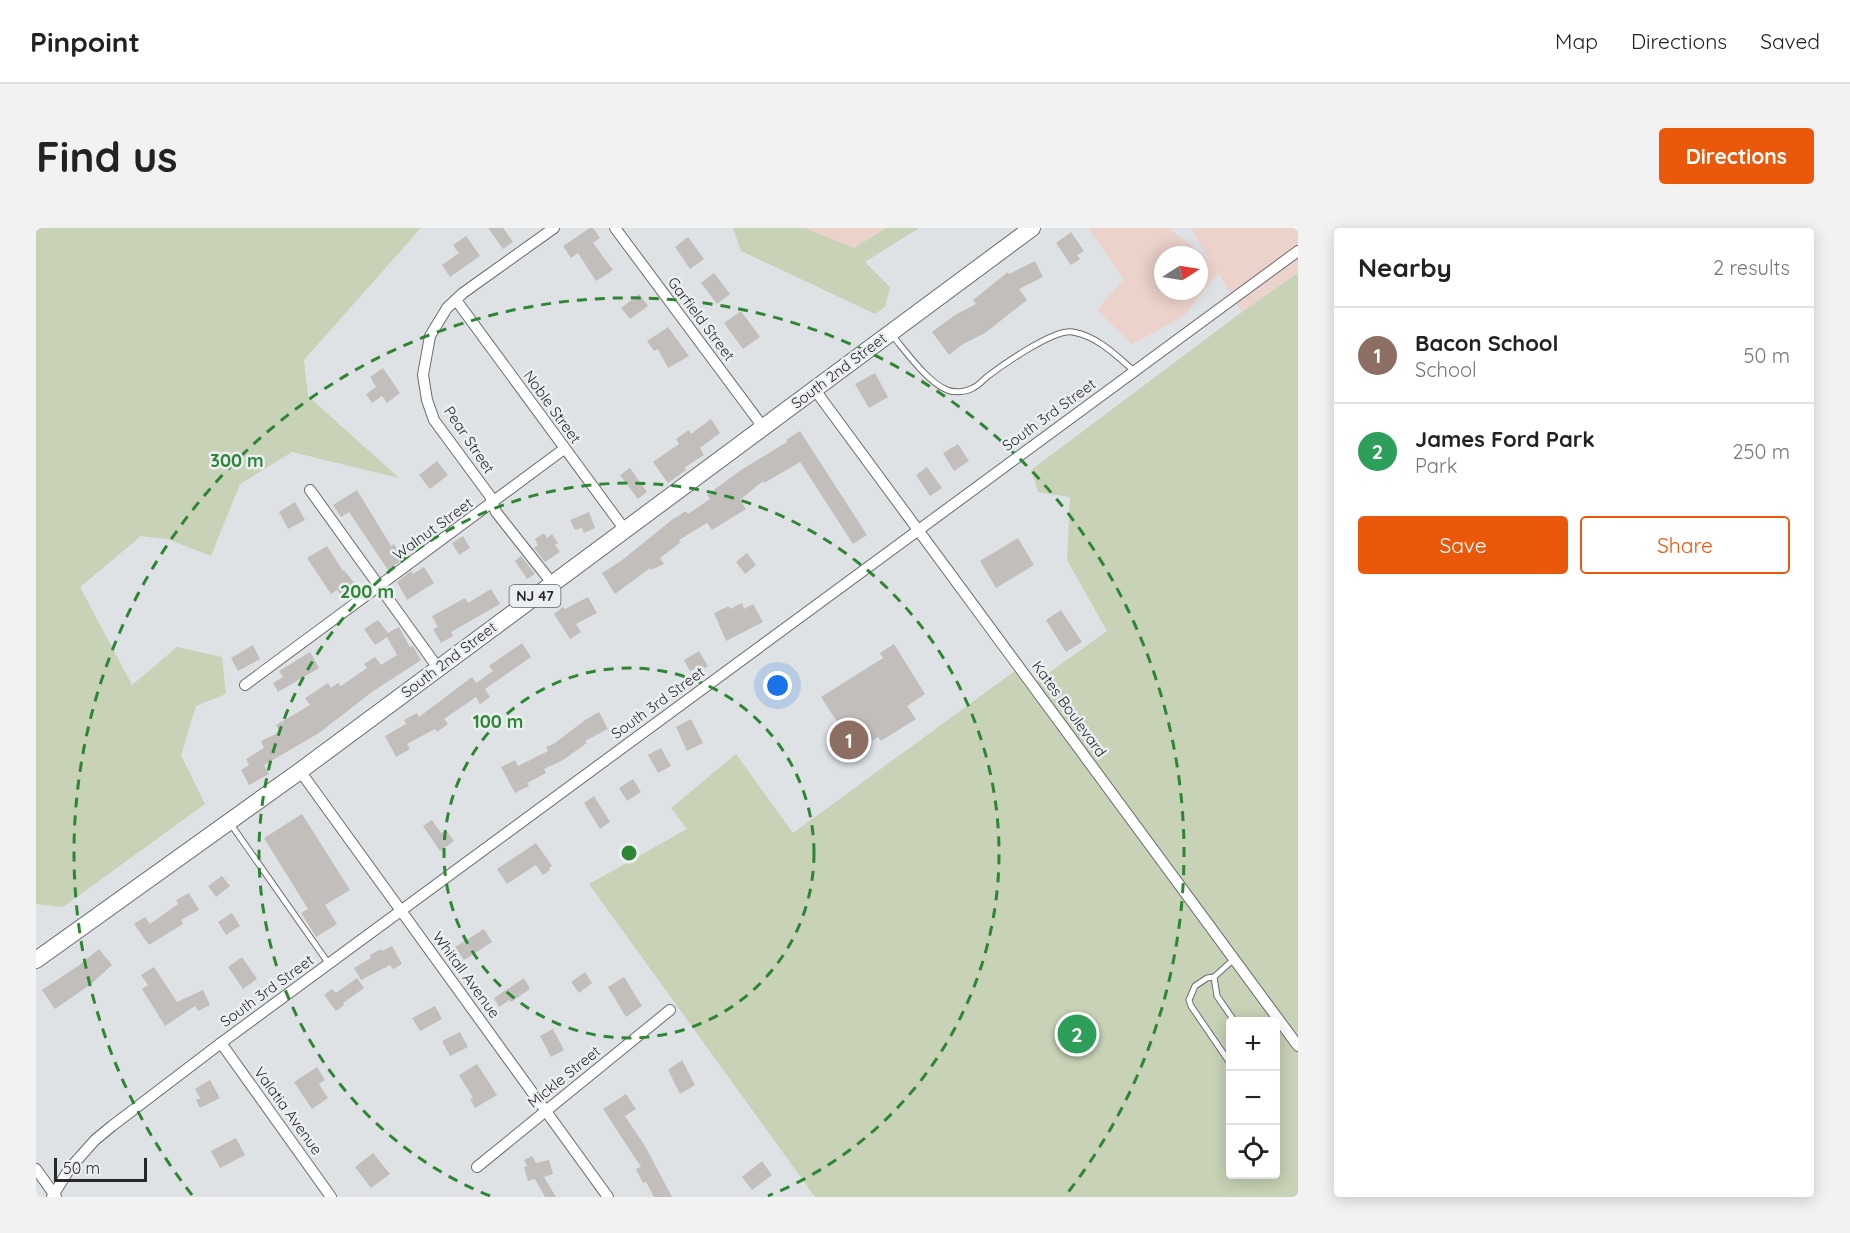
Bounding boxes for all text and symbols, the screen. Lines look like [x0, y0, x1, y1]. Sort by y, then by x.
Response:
text: Pinpoint [30, 24, 140, 59]
text: Map [1555, 28, 1598, 54]
text: Directions [1631, 28, 1727, 54]
text: Saved [1760, 28, 1820, 54]
button: Directions [1659, 128, 1814, 184]
text: Find us [36, 130, 178, 183]
north arrow [1154, 246, 1208, 300]
text: Nearby [1358, 251, 1452, 284]
text: 2 results [1713, 255, 1790, 280]
street label: Garfield Street [664, 273, 739, 364]
street label: South 2nd Street [787, 328, 890, 413]
text: Bacon School [1415, 329, 1559, 357]
text: 1 [1374, 343, 1381, 368]
text: 50 m [1744, 343, 1790, 368]
text: School [1415, 357, 1477, 382]
street label: Noble Street [519, 366, 585, 447]
street label: South 3rd Street [998, 374, 1099, 455]
street label: Pear Street [440, 402, 499, 477]
text: James Ford Park [1415, 425, 1595, 453]
text: 2 [1372, 439, 1383, 464]
text: 250 m [1732, 439, 1790, 464]
text: 300 m [210, 449, 264, 472]
text: Park [1415, 453, 1457, 478]
street label: Walnut Street [389, 493, 476, 564]
button: Save [1358, 516, 1568, 574]
button: Share [1580, 516, 1790, 574]
text: 200 m [340, 580, 394, 603]
road number: NJ 47 [510, 585, 560, 607]
street label: South 2nd Street [397, 617, 500, 702]
street label: Kates Boulevard [1028, 657, 1111, 761]
street label: South 3rd Street [607, 662, 708, 743]
your location [763, 671, 792, 700]
text: 100 m [473, 710, 523, 733]
pin: 1 [830, 718, 868, 762]
centre of rings [619, 843, 639, 863]
street label: Whitall Avenue [429, 928, 504, 1022]
street label: South 3rd Street [216, 950, 317, 1031]
pin: 2 [1058, 1012, 1096, 1056]
map controls [1226, 1017, 1280, 1179]
button: + [1226, 1017, 1280, 1071]
street label: Mickle Street [523, 1041, 604, 1112]
street label: Valatia Avenue [250, 1063, 327, 1158]
button: − [1226, 1071, 1280, 1125]
button: locate [1226, 1125, 1280, 1179]
scale bar [54, 1155, 147, 1182]
text: 50 m [63, 1158, 100, 1178]

